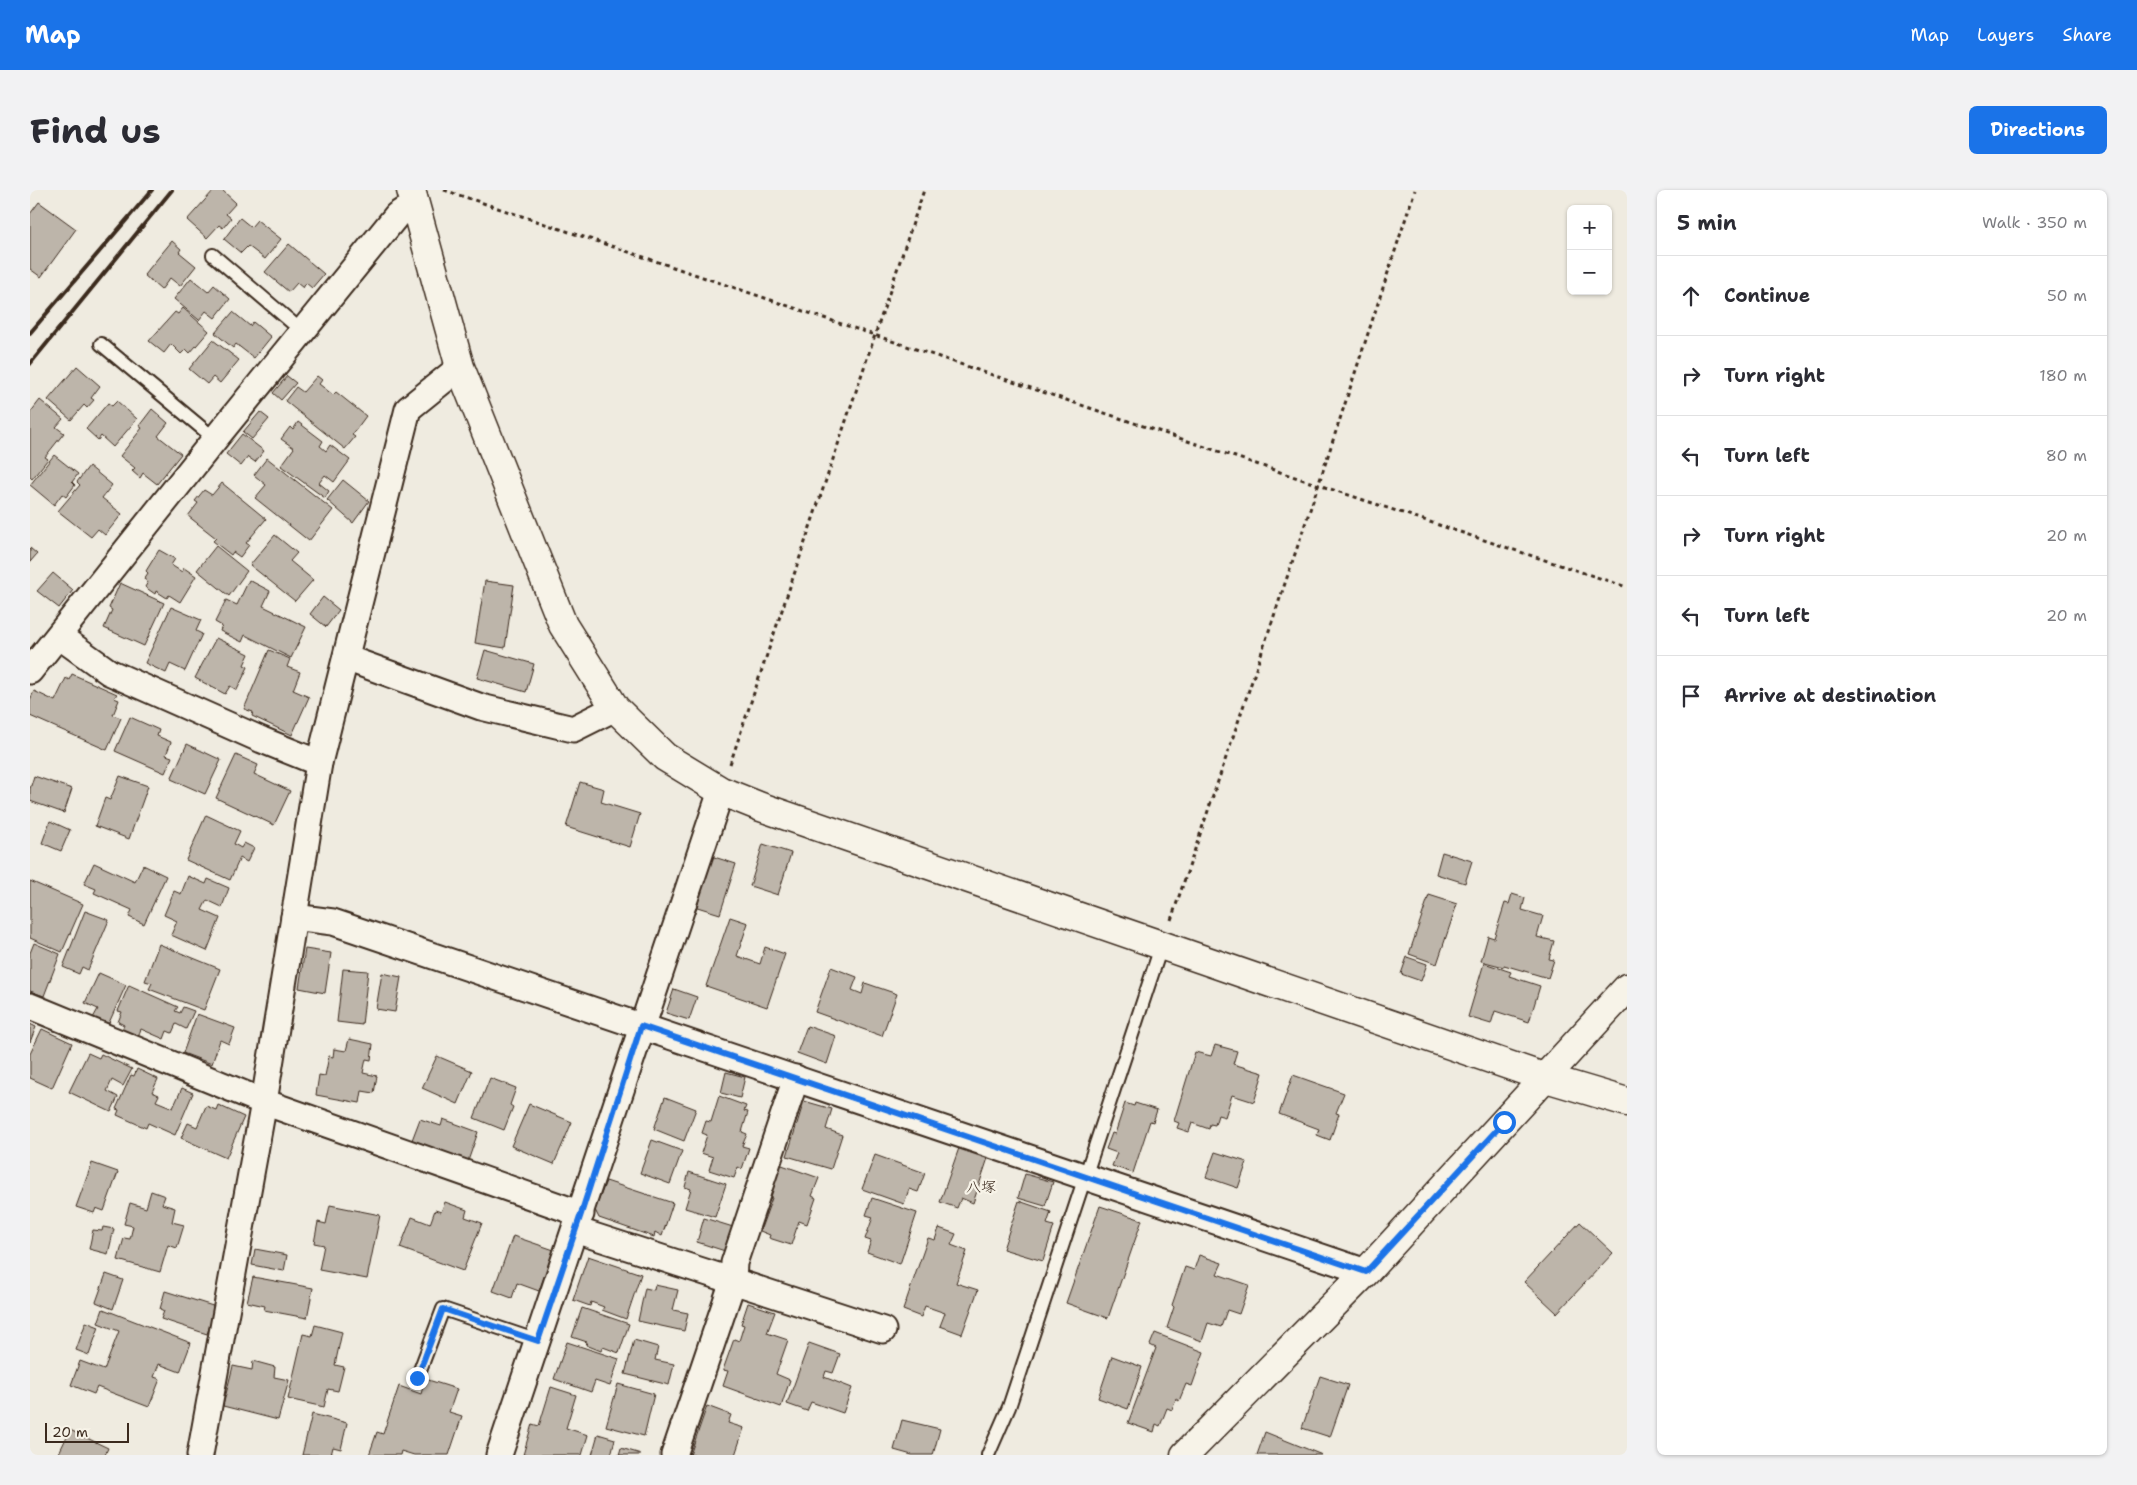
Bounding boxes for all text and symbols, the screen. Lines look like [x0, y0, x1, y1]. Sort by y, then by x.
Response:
text: Map [25, 19, 81, 51]
text: Map [1911, 23, 1949, 47]
text: Layers [1977, 23, 2034, 47]
text: Share [2062, 23, 2112, 47]
button: Directions [1969, 106, 2107, 154]
text: Find us [30, 107, 161, 154]
map controls [1567, 205, 1612, 295]
button: + [1567, 205, 1612, 250]
text: 5 min [1677, 209, 1737, 237]
text: Walk · 350 m [1982, 212, 2087, 233]
button: − [1567, 250, 1612, 295]
icon: ahead [1677, 282, 1705, 310]
text: Continue [1724, 283, 1810, 308]
text: 50 m [2047, 285, 2087, 306]
icon: right [1677, 362, 1705, 390]
text: Turn right [1724, 363, 1825, 388]
text: 180 m [2039, 365, 2087, 386]
icon: left [1677, 442, 1705, 470]
text: Turn left [1724, 443, 1810, 468]
text: 80 m [2046, 445, 2087, 466]
icon: right [1677, 522, 1705, 550]
text: Turn right [1724, 523, 1825, 548]
text: 20 m [2046, 525, 2087, 546]
icon: left [1677, 602, 1705, 630]
text: Turn left [1724, 603, 1810, 628]
text: 20 m [2046, 605, 2087, 626]
icon: arrive [1677, 682, 1705, 710]
text: Arrive at destination [1724, 683, 1936, 708]
route start [1493, 1111, 1516, 1134]
district label: 八塚 [966, 1177, 996, 1197]
route end [406, 1367, 429, 1390]
scale bar [45, 1420, 129, 1443]
text: 20 m [52, 1423, 88, 1441]

